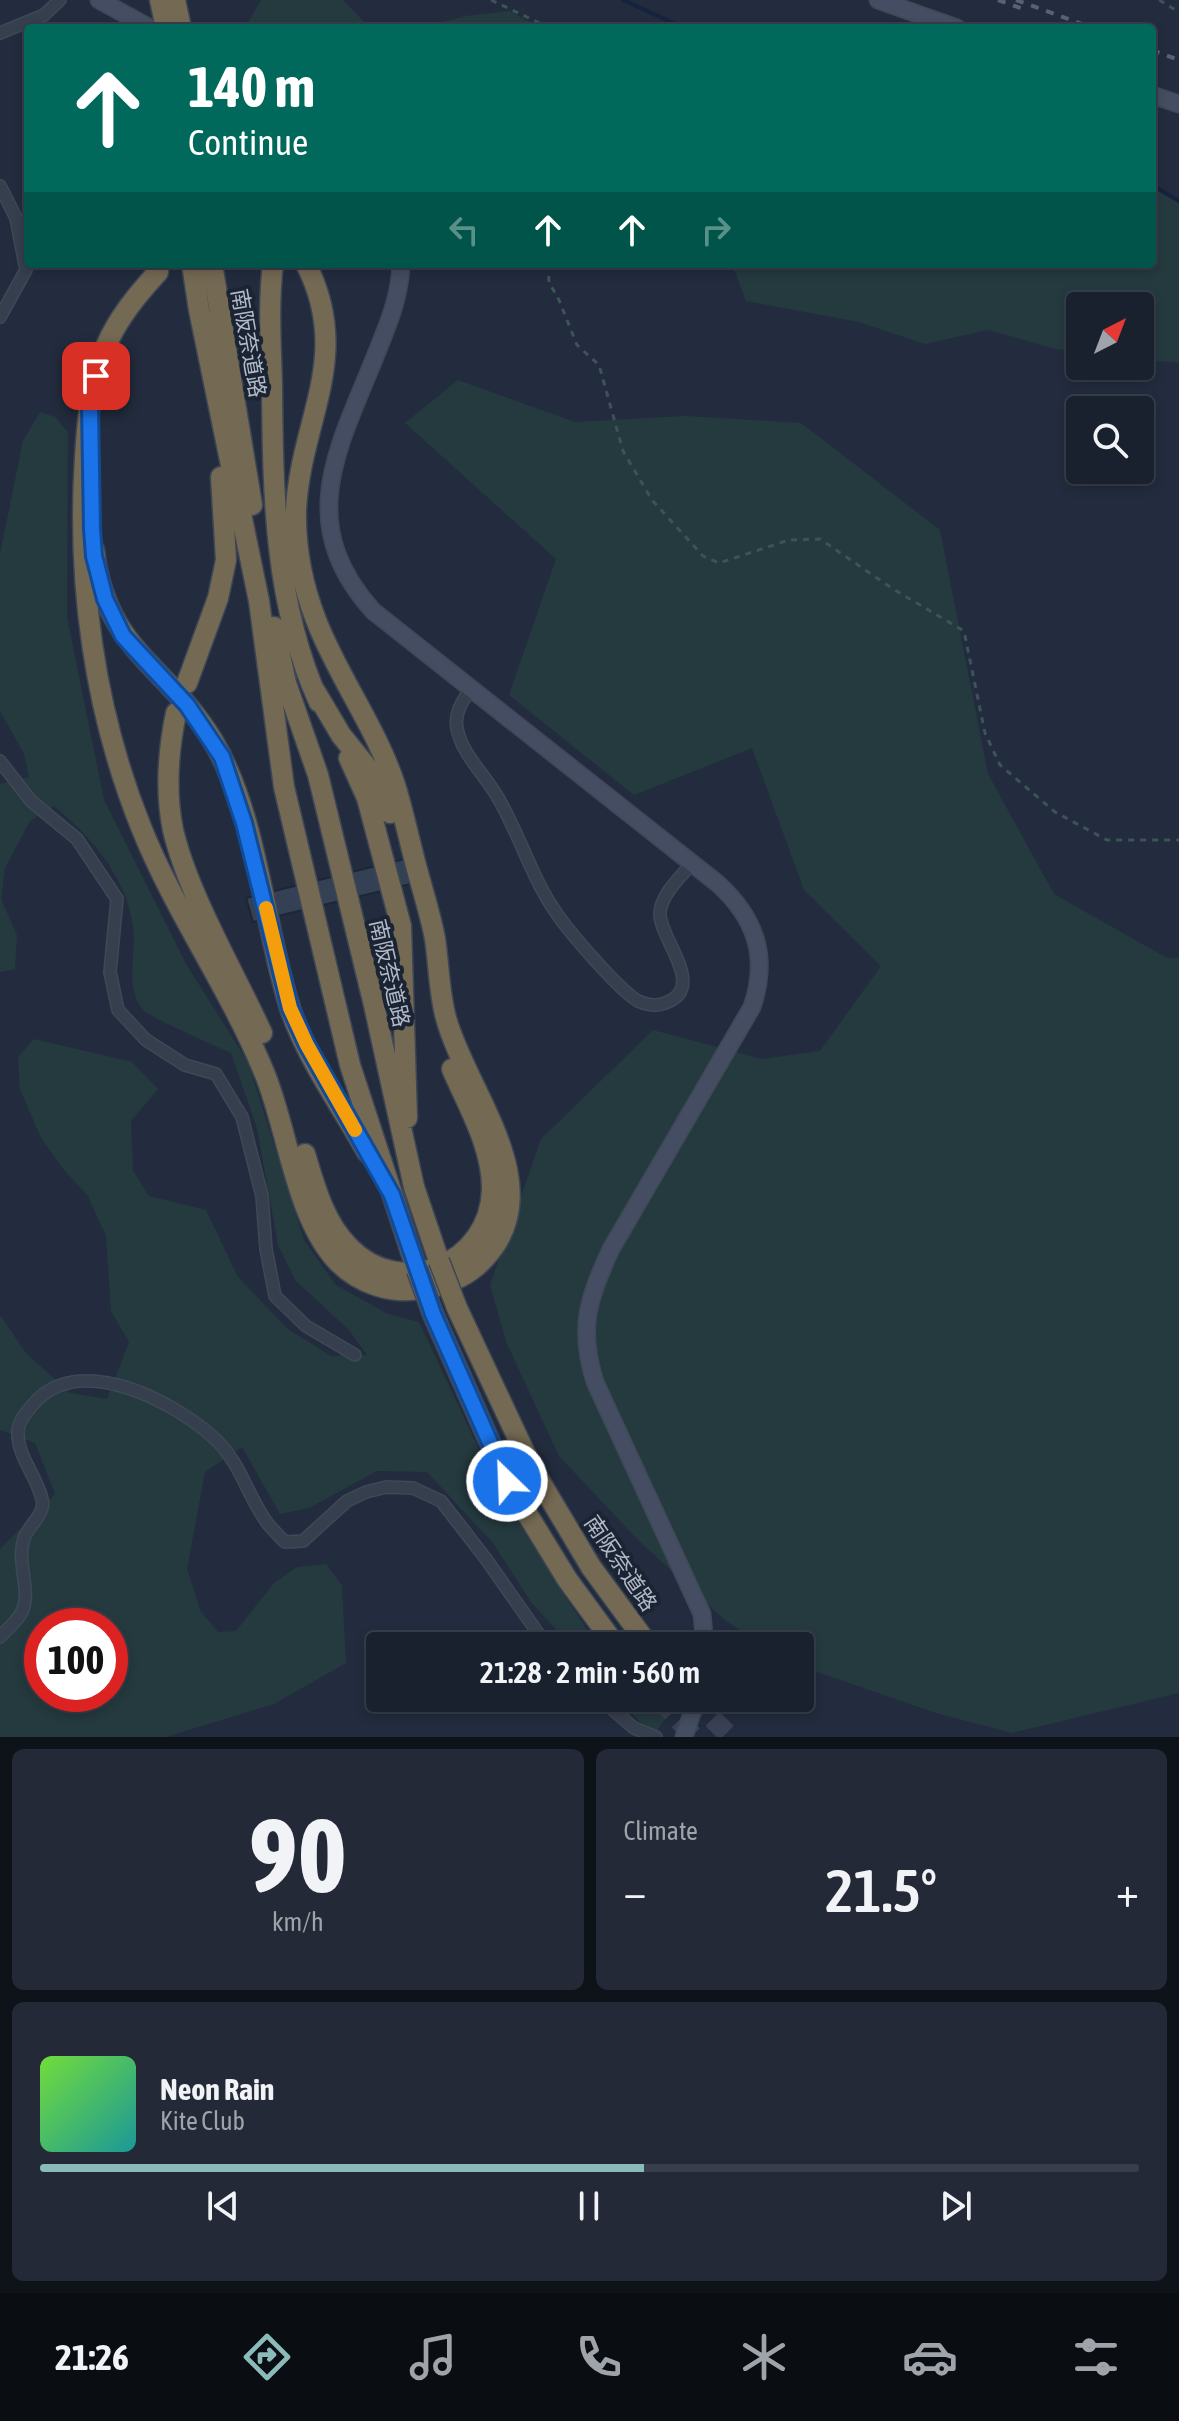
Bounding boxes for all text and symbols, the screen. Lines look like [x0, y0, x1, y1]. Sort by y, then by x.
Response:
text: 140 m [188, 55, 315, 119]
icon: ahead [56, 56, 160, 160]
text: Continue [188, 121, 308, 163]
icon: left [442, 208, 486, 252]
icon: ahead [526, 208, 570, 252]
icon: ahead [610, 208, 654, 252]
icon: right [694, 208, 738, 252]
street label: 南阪奈道路 [227, 287, 271, 399]
north arrow [1066, 292, 1154, 380]
map controls [1066, 292, 1154, 484]
pin [62, 342, 130, 410]
icon: arrive [74, 354, 118, 398]
button: search [1066, 396, 1154, 484]
street label: 南阪奈道路 [365, 916, 415, 1030]
position arrow [465, 1439, 549, 1523]
street label: 南阪奈道路 [579, 1510, 663, 1616]
speed limit sign: 100 [24, 1608, 128, 1712]
text: 21:28 · 2 min · 560 m [480, 1655, 700, 1689]
text: 90 [249, 1795, 347, 1914]
text: Climate [624, 1816, 698, 1846]
text: 21.5° [825, 1856, 937, 1925]
text: − [624, 1866, 646, 1916]
text: + [1116, 1866, 1139, 1916]
text: km/h [272, 1907, 324, 1937]
text: Neon Rain [160, 2072, 274, 2106]
text: Kite Club [160, 2106, 245, 2136]
icon: previous [201, 2184, 245, 2228]
icon: pause [567, 2184, 611, 2228]
icon: next [934, 2184, 978, 2228]
icon: directions [239, 2329, 295, 2385]
icon: music [405, 2329, 461, 2385]
icon: phone [571, 2329, 627, 2385]
icon: climate [736, 2329, 792, 2385]
icon: car [902, 2329, 958, 2385]
icon: filters [1068, 2329, 1124, 2385]
text: 21:26 [55, 2336, 129, 2378]

